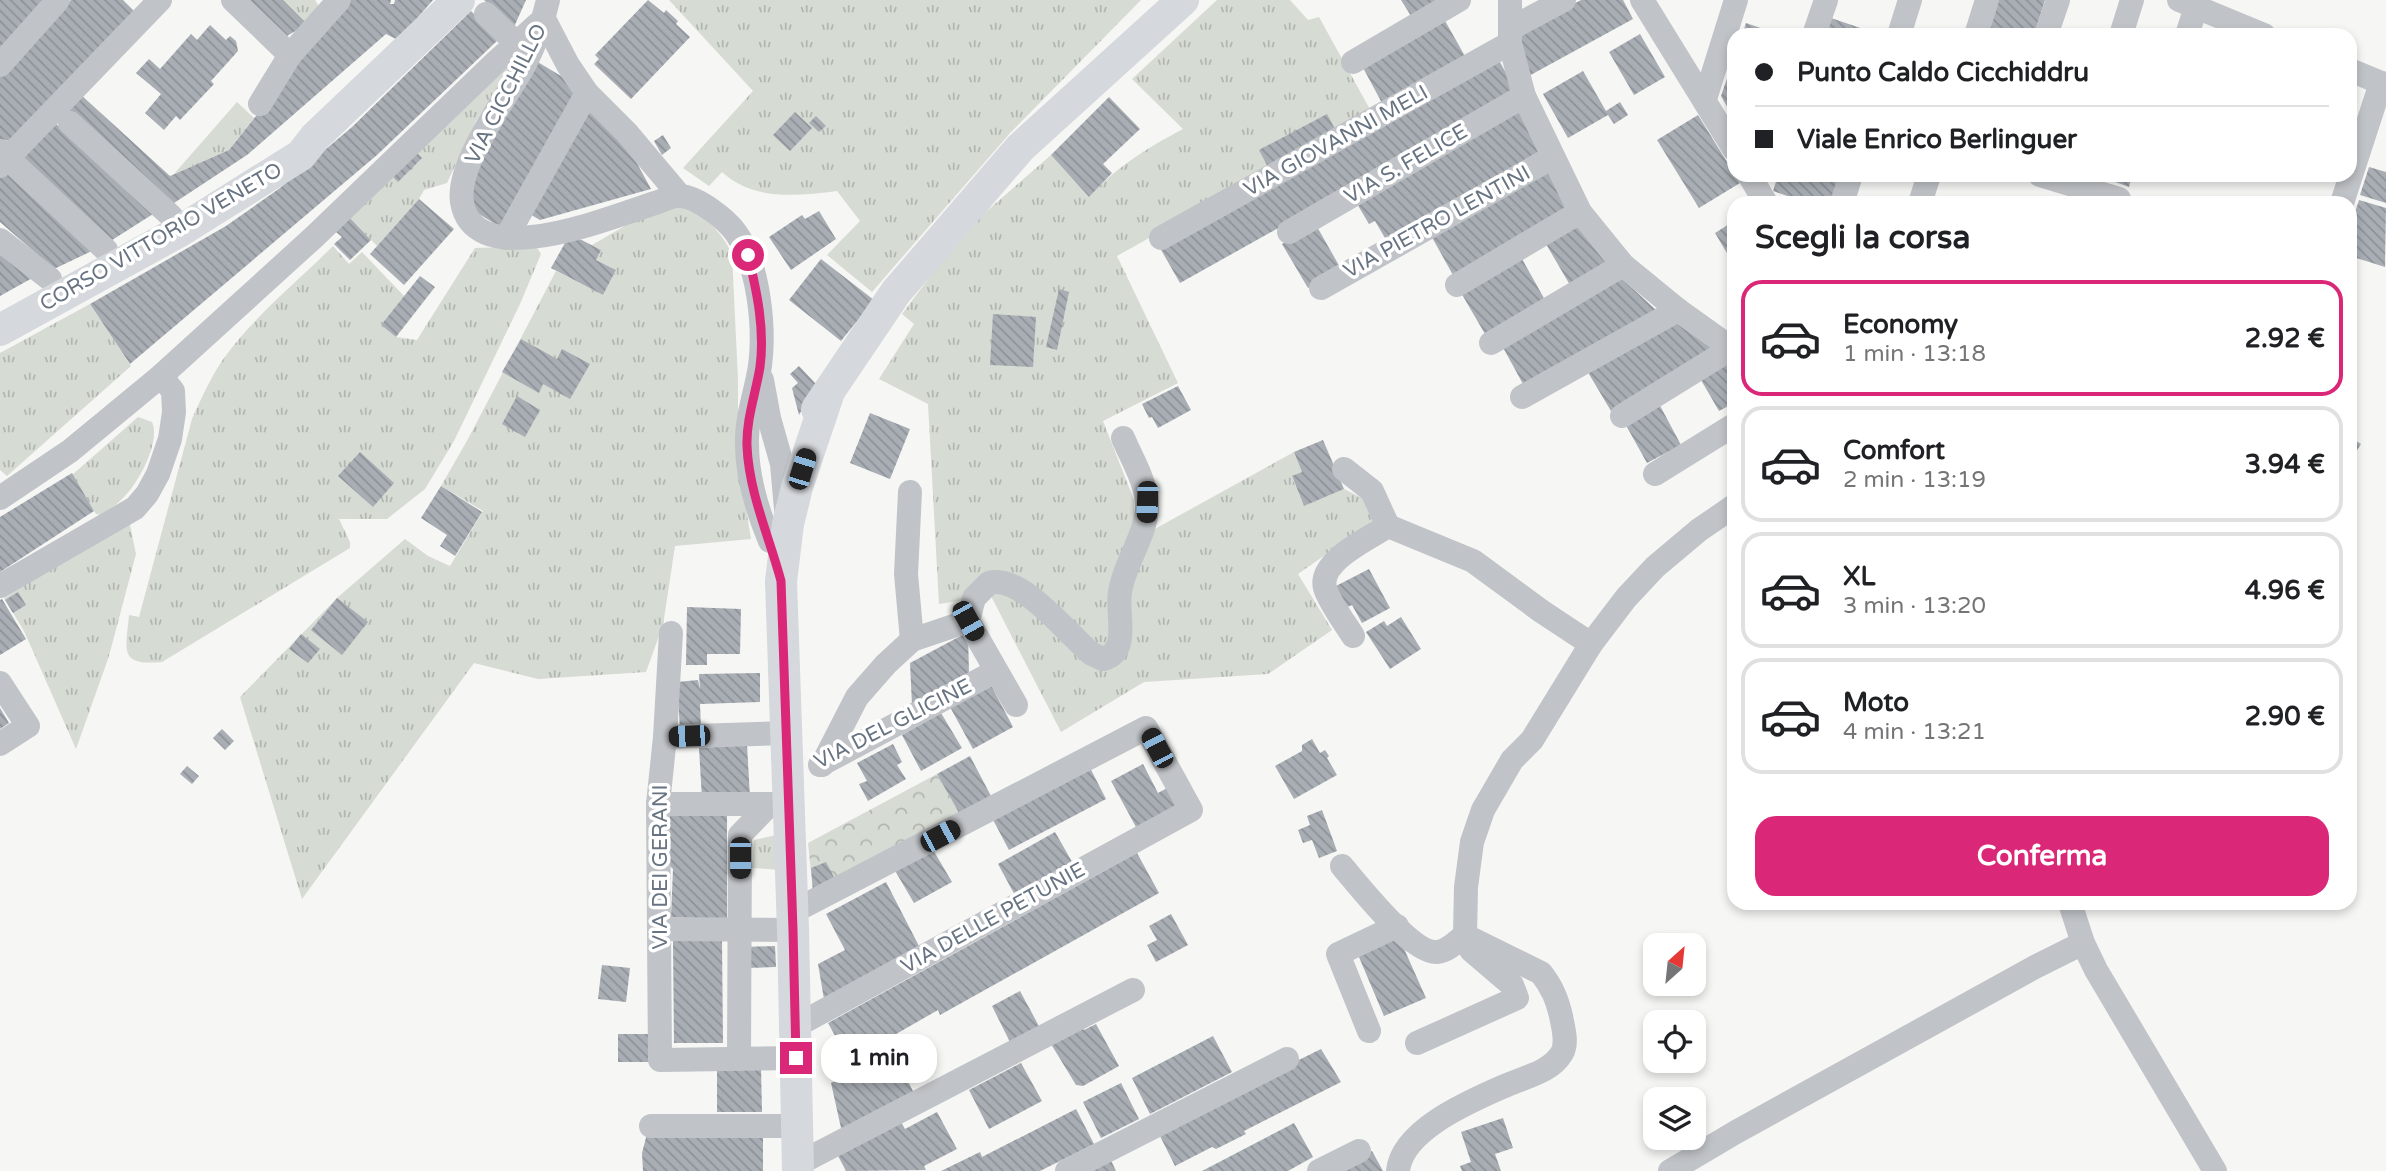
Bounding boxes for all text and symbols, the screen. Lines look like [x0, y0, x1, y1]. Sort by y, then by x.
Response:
street label: VIA CICCHILLO [460, 20, 552, 168]
text: Punto Caldo Cicchiddru [1797, 57, 2089, 88]
street label: VIA GIOVANNI MELI [1240, 80, 1432, 202]
street label: VIA S. FELICE [1340, 119, 1472, 209]
text: Viale Enrico Berlinguer [1797, 124, 2077, 155]
street label: CORSO VITTORIO VENETO [36, 157, 286, 317]
street label: VIA PIETRO LENTINI [1339, 160, 1535, 284]
text: Scegli la corsa [1755, 219, 1970, 257]
route start [732, 239, 764, 271]
icon: car [1759, 307, 1822, 370]
text: Economy [1843, 309, 1958, 340]
text: 2.92 € [2245, 323, 2325, 354]
text: 1 min · 13:18 [1843, 340, 1986, 368]
icon: car [1759, 433, 1822, 496]
text: Comfort [1843, 435, 1945, 466]
car [786, 446, 819, 492]
text: 3.94 € [2245, 449, 2325, 480]
text: 2 min · 13:19 [1843, 466, 1986, 494]
car [1136, 481, 1159, 523]
icon: car [1759, 559, 1822, 622]
text: XL [1843, 561, 1875, 592]
text: 4.96 € [2245, 575, 2325, 606]
text: 3 min · 13:20 [1843, 592, 1986, 620]
car [949, 598, 988, 644]
street label: VIA DEL GLICINE [810, 674, 976, 774]
icon: car [1759, 685, 1822, 748]
text: Moto [1843, 687, 1909, 718]
text: 2.90 € [2245, 701, 2325, 732]
text: 4 min · 13:21 [1843, 718, 1986, 746]
car [668, 725, 711, 747]
car [1138, 725, 1177, 771]
street label: VIA DEI GERANI [648, 784, 673, 950]
button: Conferma [1755, 816, 2329, 896]
car [917, 817, 964, 855]
car [730, 837, 751, 879]
street label: VIA DELLE PETUNIE [897, 857, 1089, 979]
north arrow [1643, 933, 1706, 996]
map controls [1643, 933, 1706, 1150]
button: locate [1643, 1010, 1706, 1073]
callout: 1 min [820, 1034, 936, 1082]
route end [780, 1042, 812, 1074]
text: 1 min [848, 1044, 910, 1072]
button: layers [1643, 1087, 1706, 1150]

